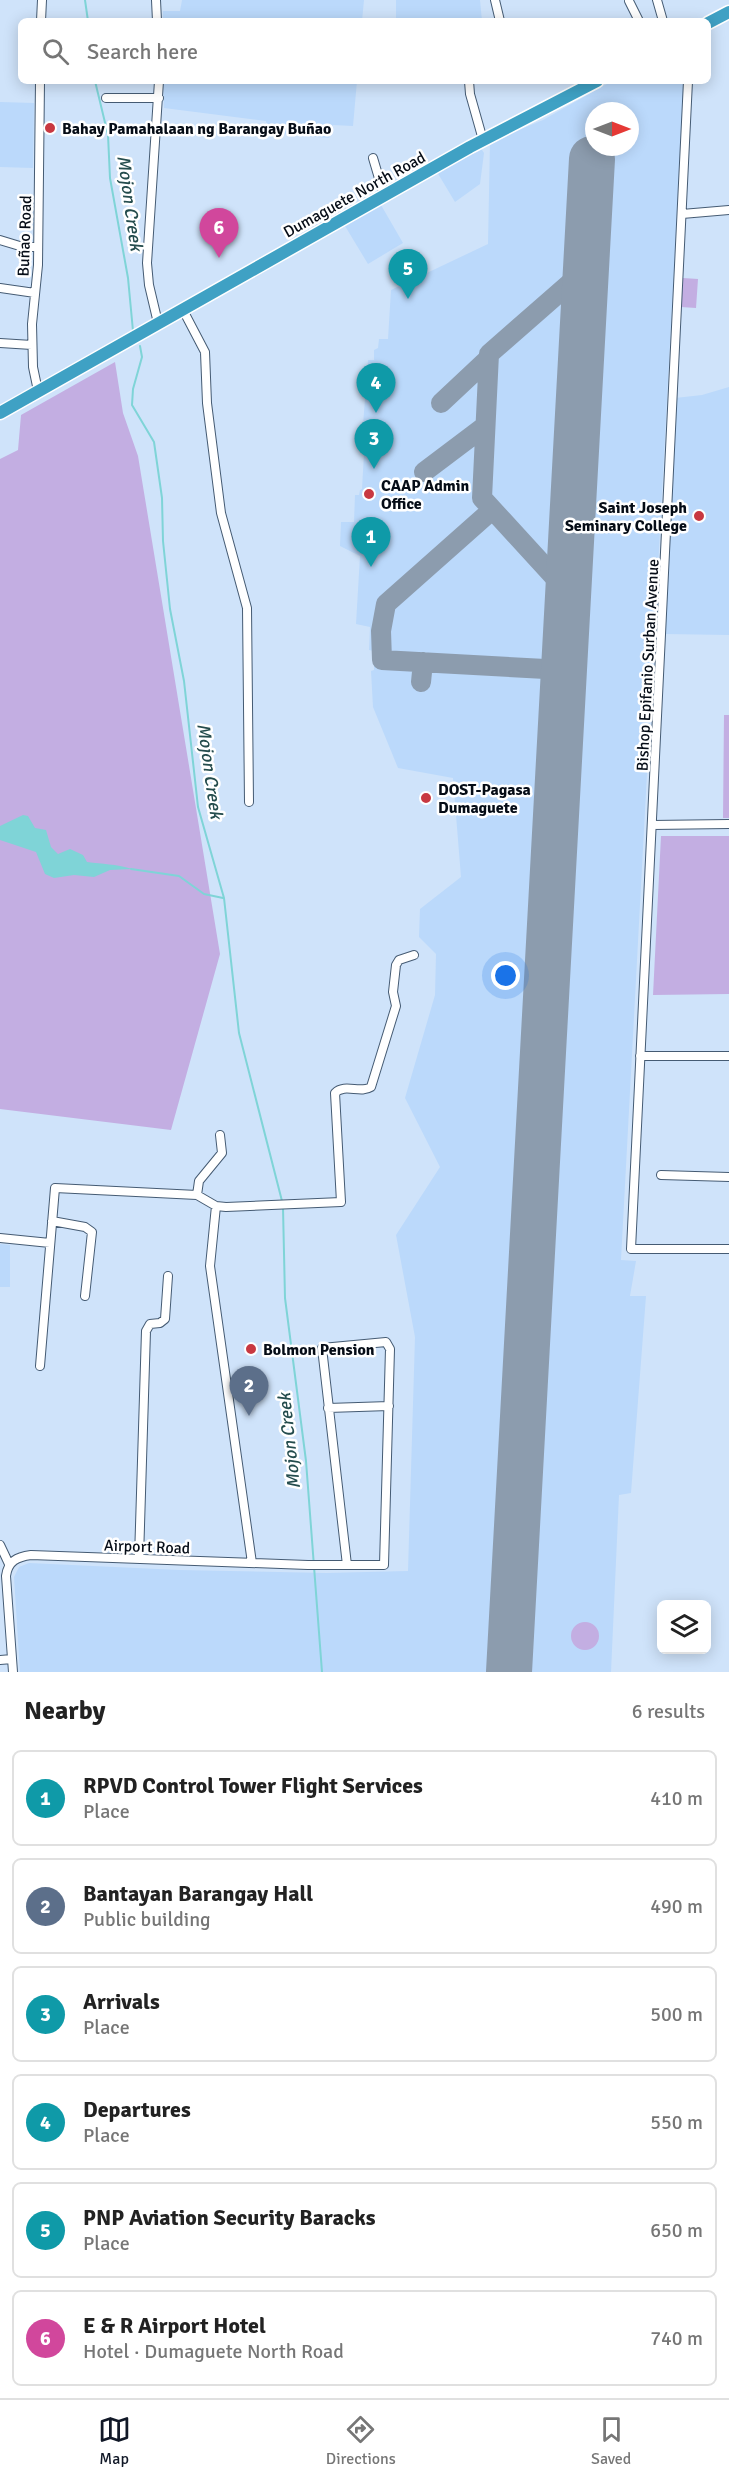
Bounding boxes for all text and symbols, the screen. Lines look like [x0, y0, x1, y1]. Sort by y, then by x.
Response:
search box [18, 18, 711, 84]
icon: search [39, 35, 72, 68]
text: Search here [87, 38, 198, 65]
north arrow [585, 102, 639, 156]
place label: Bahay Pamahalaan ng Barangay Buñao [62, 119, 331, 139]
marker: Bahay Pamahalaan ng Barangay Buñao [43, 121, 57, 135]
street label: Dumaguete North Road [280, 147, 429, 242]
water label: Mojon Creek [112, 154, 148, 254]
street label: Buñao Road [14, 195, 36, 277]
pin: 6 [200, 208, 238, 258]
pin: 5 [388, 250, 428, 299]
pin: 4 [356, 364, 395, 413]
pin: 3 [354, 420, 394, 469]
place label: CAAP Admin Office [381, 476, 469, 514]
marker: CAAP Admin Office [362, 487, 376, 501]
place label: Saint Joseph Seminary College [565, 498, 687, 536]
marker: Saint Joseph Seminary College [692, 509, 706, 523]
pin: 1 [352, 518, 391, 567]
street label: Bishop Epifanio Surban Avenue [632, 558, 664, 772]
water label: Mojon Creek [192, 722, 228, 822]
place label: DOST-Pagasa Dumaguete [438, 780, 531, 818]
marker: DOST-Pagasa Dumaguete [419, 791, 433, 805]
your location [491, 961, 520, 990]
place label: Bolmon Pension [263, 1340, 375, 1360]
marker: Bolmon Pension [244, 1342, 258, 1356]
pin: 2 [230, 1366, 268, 1416]
water label: Mojon Creek [273, 1390, 305, 1490]
street label: Airport Road [103, 1535, 190, 1559]
map controls [657, 1600, 711, 1654]
button: layers [657, 1600, 711, 1654]
text: Nearby [24, 1695, 105, 1727]
text: 6 results [632, 1699, 705, 1724]
text: RPVD Control Tower Flight Services [83, 1772, 423, 1799]
text: 1 [40, 1786, 51, 1811]
text: 410 m [650, 1786, 703, 1811]
text: Place [83, 1799, 130, 1824]
text: Bantayan Barangay Hall [83, 1880, 313, 1907]
text: 2 [40, 1894, 51, 1919]
text: 490 m [650, 1894, 703, 1919]
text: Public building [83, 1907, 211, 1932]
text: Arrivals [83, 1988, 160, 2015]
text: 3 [40, 2002, 51, 2027]
text: 500 m [650, 2002, 703, 2027]
text: Place [83, 2015, 130, 2040]
text: Departures [83, 2096, 191, 2123]
text: 4 [40, 2110, 51, 2135]
text: 550 m [650, 2110, 703, 2135]
text: Place [83, 2123, 130, 2148]
text: PNP Aviation Security Baracks [83, 2204, 375, 2231]
text: 5 [40, 2218, 51, 2243]
text: 650 m [650, 2218, 703, 2243]
text: Place [83, 2231, 130, 2256]
text: E & R Airport Hotel [83, 2312, 266, 2339]
text: 6 [40, 2326, 51, 2351]
text: 740 m [650, 2326, 703, 2351]
text: Hotel · Dumaguete North Road [83, 2339, 344, 2364]
tab: Map [98, 2413, 131, 2469]
tab: Directions [326, 2413, 396, 2469]
tab: Saved [591, 2413, 631, 2469]

